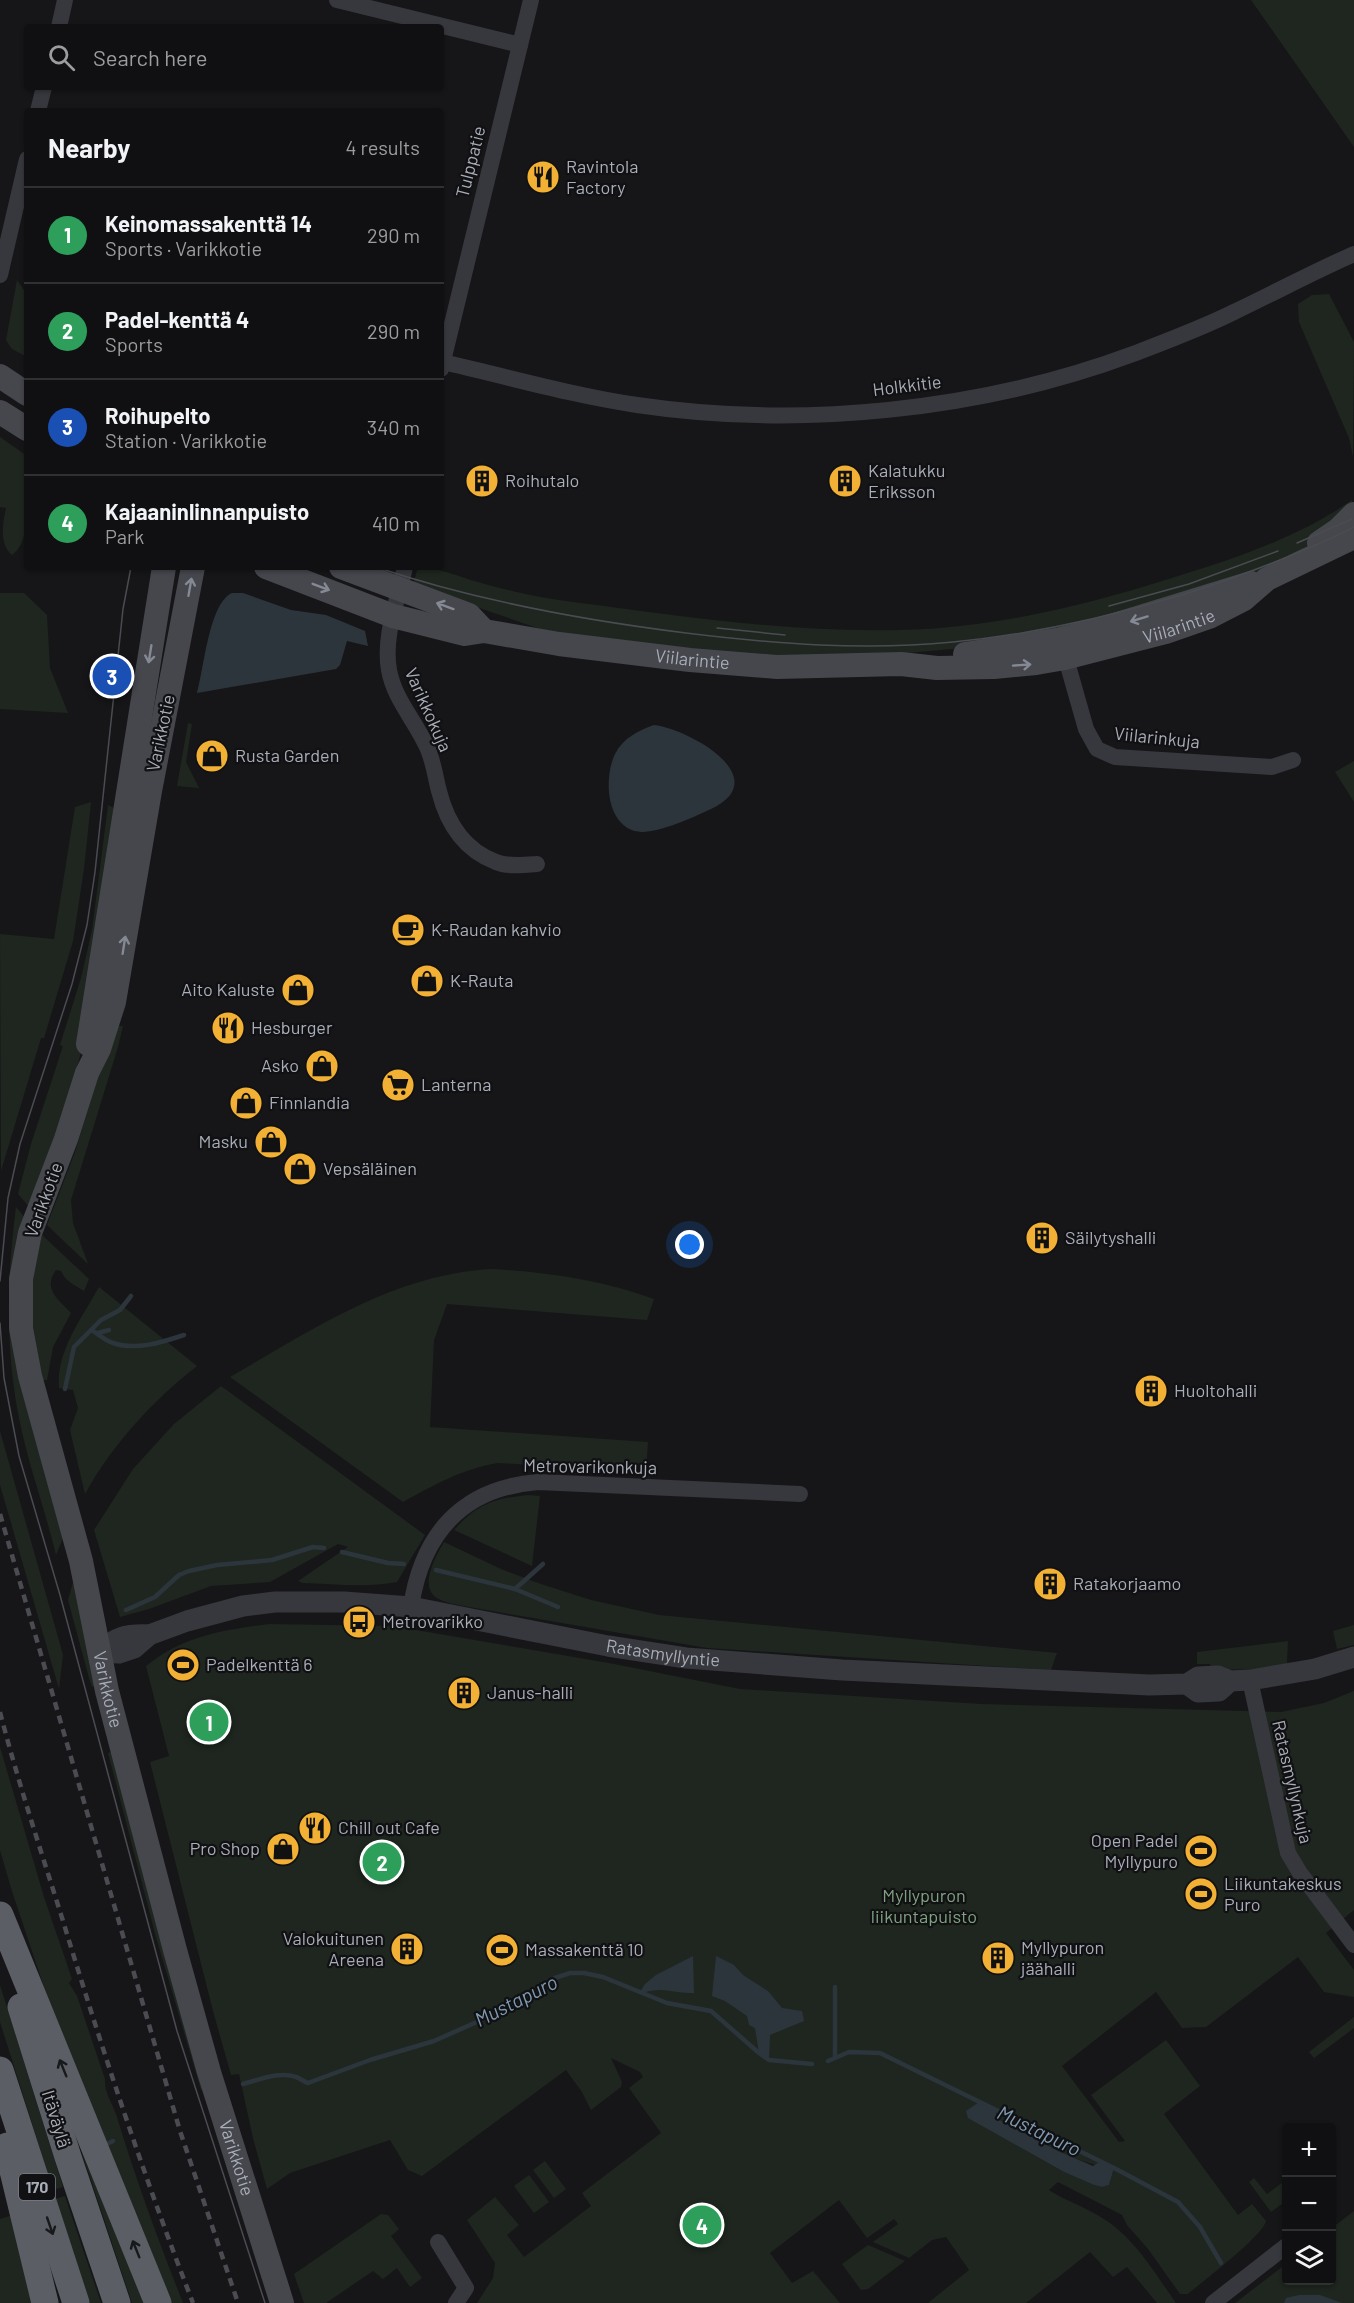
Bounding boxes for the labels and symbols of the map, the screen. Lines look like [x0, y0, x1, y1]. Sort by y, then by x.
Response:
street label: Tulppatie [451, 124, 490, 200]
place label: Ravintola Factory [566, 155, 638, 198]
restaurant icon: Ravintola Factory [525, 159, 561, 195]
street label: Holkkitie [871, 370, 943, 400]
place label: Kalatukku Eriksson [868, 459, 945, 502]
building icon: Roihutalo [464, 463, 500, 499]
building icon: Kalatukku Eriksson [827, 463, 863, 499]
place label: Roihutalo [505, 469, 579, 491]
one-way arrow [184, 577, 195, 597]
one-way arrow [311, 582, 329, 593]
one-way arrow [436, 600, 455, 611]
street label: Viilarintie [1140, 604, 1219, 648]
one-way arrow [1130, 614, 1149, 625]
one-way arrow [145, 644, 156, 664]
street label: Viilarintie [654, 644, 731, 673]
pin: 3 [92, 654, 132, 698]
one-way arrow [1011, 659, 1031, 670]
street label: Varikkokuja [401, 664, 457, 755]
street label: Varikkotie [141, 692, 179, 773]
street label: Viilarinkuja [1113, 722, 1201, 752]
shop icon: Rusta Garden [194, 738, 230, 774]
place label: Rusta Garden [235, 744, 339, 766]
cafe icon: K-Raudan kahvio [390, 912, 426, 948]
place label: K-Raudan kahvio [431, 918, 562, 940]
one-way arrow [119, 935, 130, 955]
shop icon: K-Rauta [409, 963, 445, 999]
place label: K-Rauta [450, 969, 513, 991]
shop icon: Aito Kaluste [280, 972, 316, 1008]
place label: Aito Kaluste [181, 978, 275, 1000]
restaurant icon: Hesburger [210, 1010, 246, 1046]
place label: Hesburger [251, 1016, 333, 1038]
shop icon: Asko [304, 1048, 340, 1084]
place label: Asko [261, 1054, 299, 1076]
supermarket icon: Lanterna [380, 1067, 416, 1103]
place label: Lanterna [421, 1073, 491, 1095]
shop icon: Finnlandia [228, 1085, 264, 1121]
place label: Finnlandia [269, 1091, 350, 1113]
shop icon: Masku [253, 1124, 289, 1160]
place label: Masku [199, 1130, 248, 1152]
shop icon: Vepsäläinen [282, 1151, 318, 1187]
place label: Vepsäläinen [323, 1157, 417, 1179]
street label: Varikkotie [19, 1159, 67, 1240]
building icon: Säilytyshalli [1024, 1220, 1060, 1256]
place label: Säilytyshalli [1065, 1226, 1156, 1248]
your location [675, 1230, 704, 1259]
building icon: Huoltohalli [1133, 1373, 1169, 1409]
place label: Huoltohalli [1174, 1379, 1257, 1401]
street label: Metrovarikonkuja [523, 1454, 657, 1478]
building icon: Ratakorjaamo [1032, 1566, 1068, 1602]
place label: Ratakorjaamo [1073, 1572, 1181, 1594]
bus stop icon: Metrovarikko [341, 1604, 377, 1640]
place label: Metrovarikko [382, 1610, 483, 1632]
street label: Ratasmyllyntie [605, 1634, 721, 1671]
sports icon: Padelkenttä 6 [165, 1647, 201, 1683]
street label: Varikkotie [89, 1649, 128, 1730]
place label: Padelkenttä 6 [206, 1653, 313, 1675]
building icon: Janus-halli [446, 1675, 482, 1711]
place label: Janus-halli [487, 1681, 573, 1703]
pin: 1 [190, 1700, 228, 1744]
street label: Ratasmyllynkuja [1268, 1718, 1318, 1846]
restaurant icon: Chill out Cafe [297, 1810, 333, 1846]
place label: Chill out Cafe [338, 1816, 440, 1838]
place label: Open Padel Myllypuro [1091, 1829, 1178, 1872]
shop icon: Pro Shop [265, 1831, 301, 1867]
sports icon: Open Padel Myllypuro [1183, 1833, 1219, 1869]
place label: Pro Shop [190, 1837, 260, 1859]
pin: 2 [362, 1840, 401, 1884]
place label: Liikuntakeskus Puro [1224, 1872, 1342, 1915]
sports icon: Liikuntakeskus Puro [1183, 1876, 1219, 1912]
park label: Myllypuron liikuntapuisto [871, 1884, 977, 1927]
place label: Valokuitunen Areena [283, 1927, 384, 1970]
building icon: Valokuitunen Areena [389, 1931, 425, 1967]
sports icon: Massakenttä 10 [484, 1932, 520, 1968]
place label: Myllypuron jäähalli [1020, 1936, 1104, 1979]
place label: Massakenttä 10 [525, 1938, 644, 1960]
building icon: Myllypuron jäähalli [980, 1940, 1016, 1976]
water label: Mustapuro [470, 1969, 561, 2031]
one-way arrow [57, 2059, 68, 2078]
street label: Itäväylä [38, 2087, 76, 2150]
water label: Mustapuro [994, 2100, 1085, 2161]
street label: Varikkotie [215, 2117, 259, 2198]
road number: 170 [19, 2174, 55, 2200]
pin: 4 [682, 2202, 722, 2248]
one-way arrow [45, 2216, 56, 2235]
one-way arrow [130, 2240, 141, 2259]

